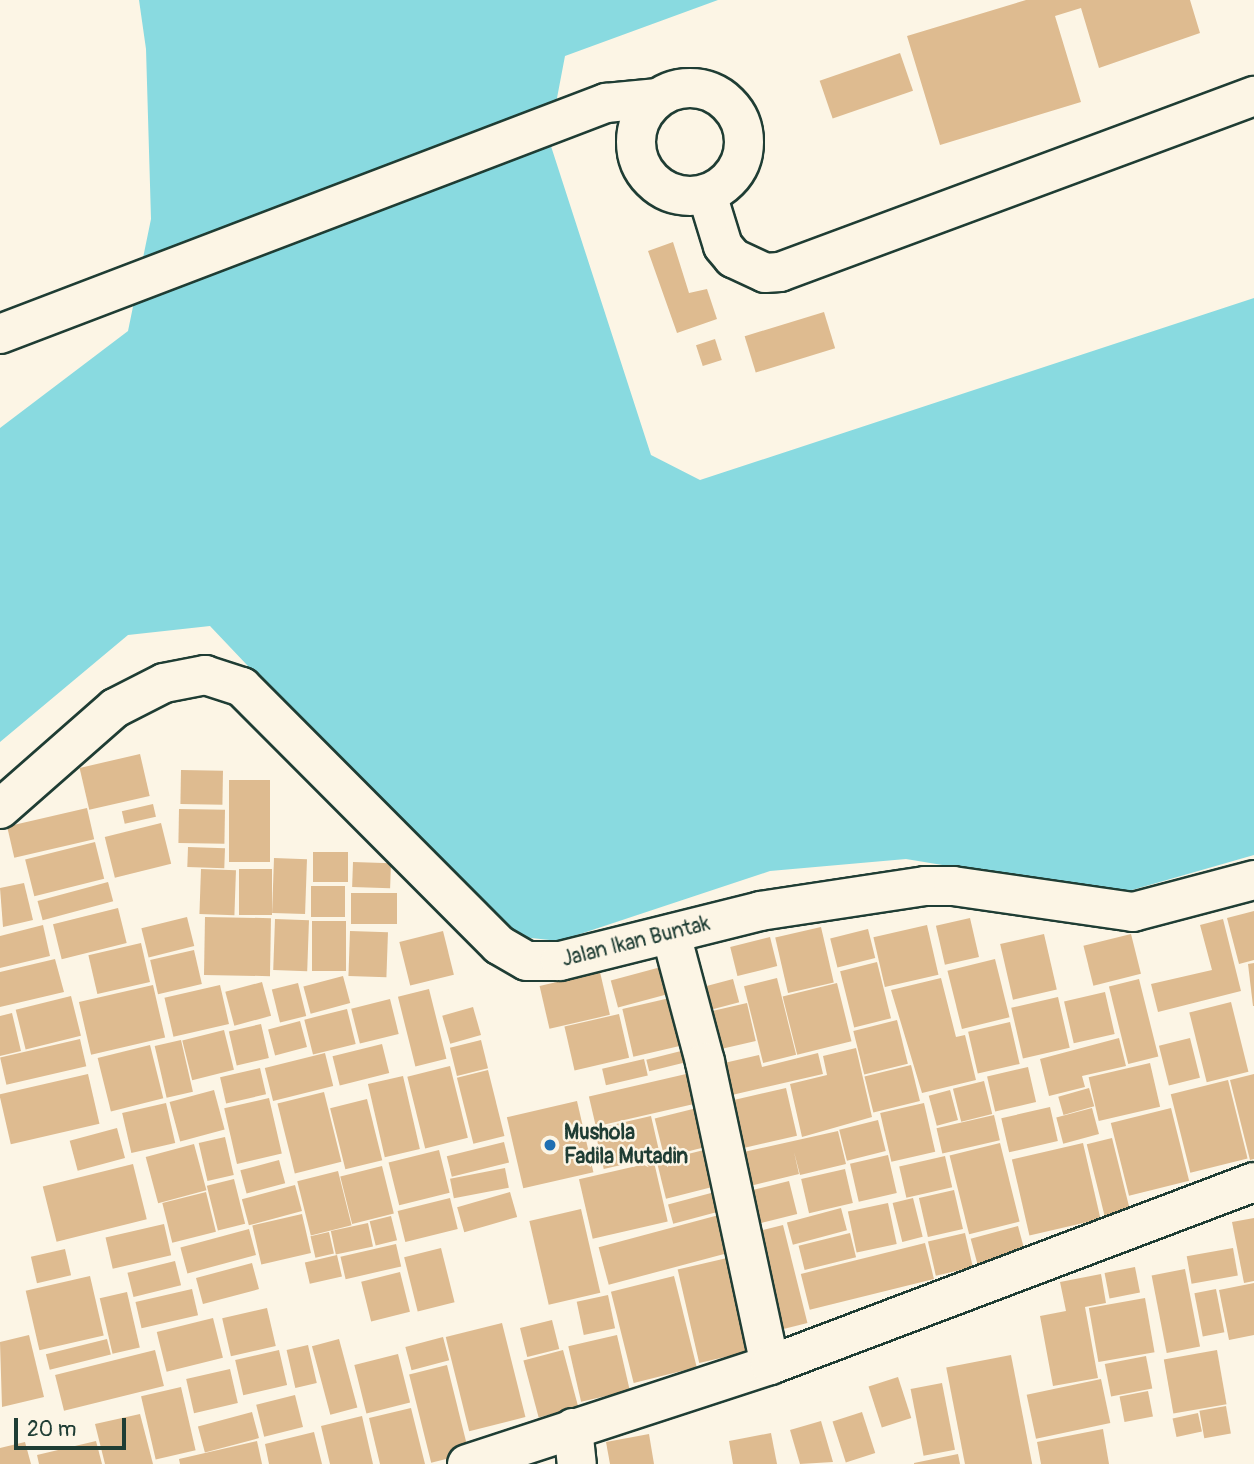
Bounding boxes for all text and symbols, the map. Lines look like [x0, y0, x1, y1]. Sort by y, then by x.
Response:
street label: Jalan Ikan Buntak [559, 911, 713, 973]
place label: Mushola Fadila Mutadin [564, 1120, 688, 1170]
marker: Mushola Fadila Mutadin [542, 1137, 558, 1153]
scale bar [18, 1404, 130, 1448]
text: 20 m [27, 1416, 76, 1443]

